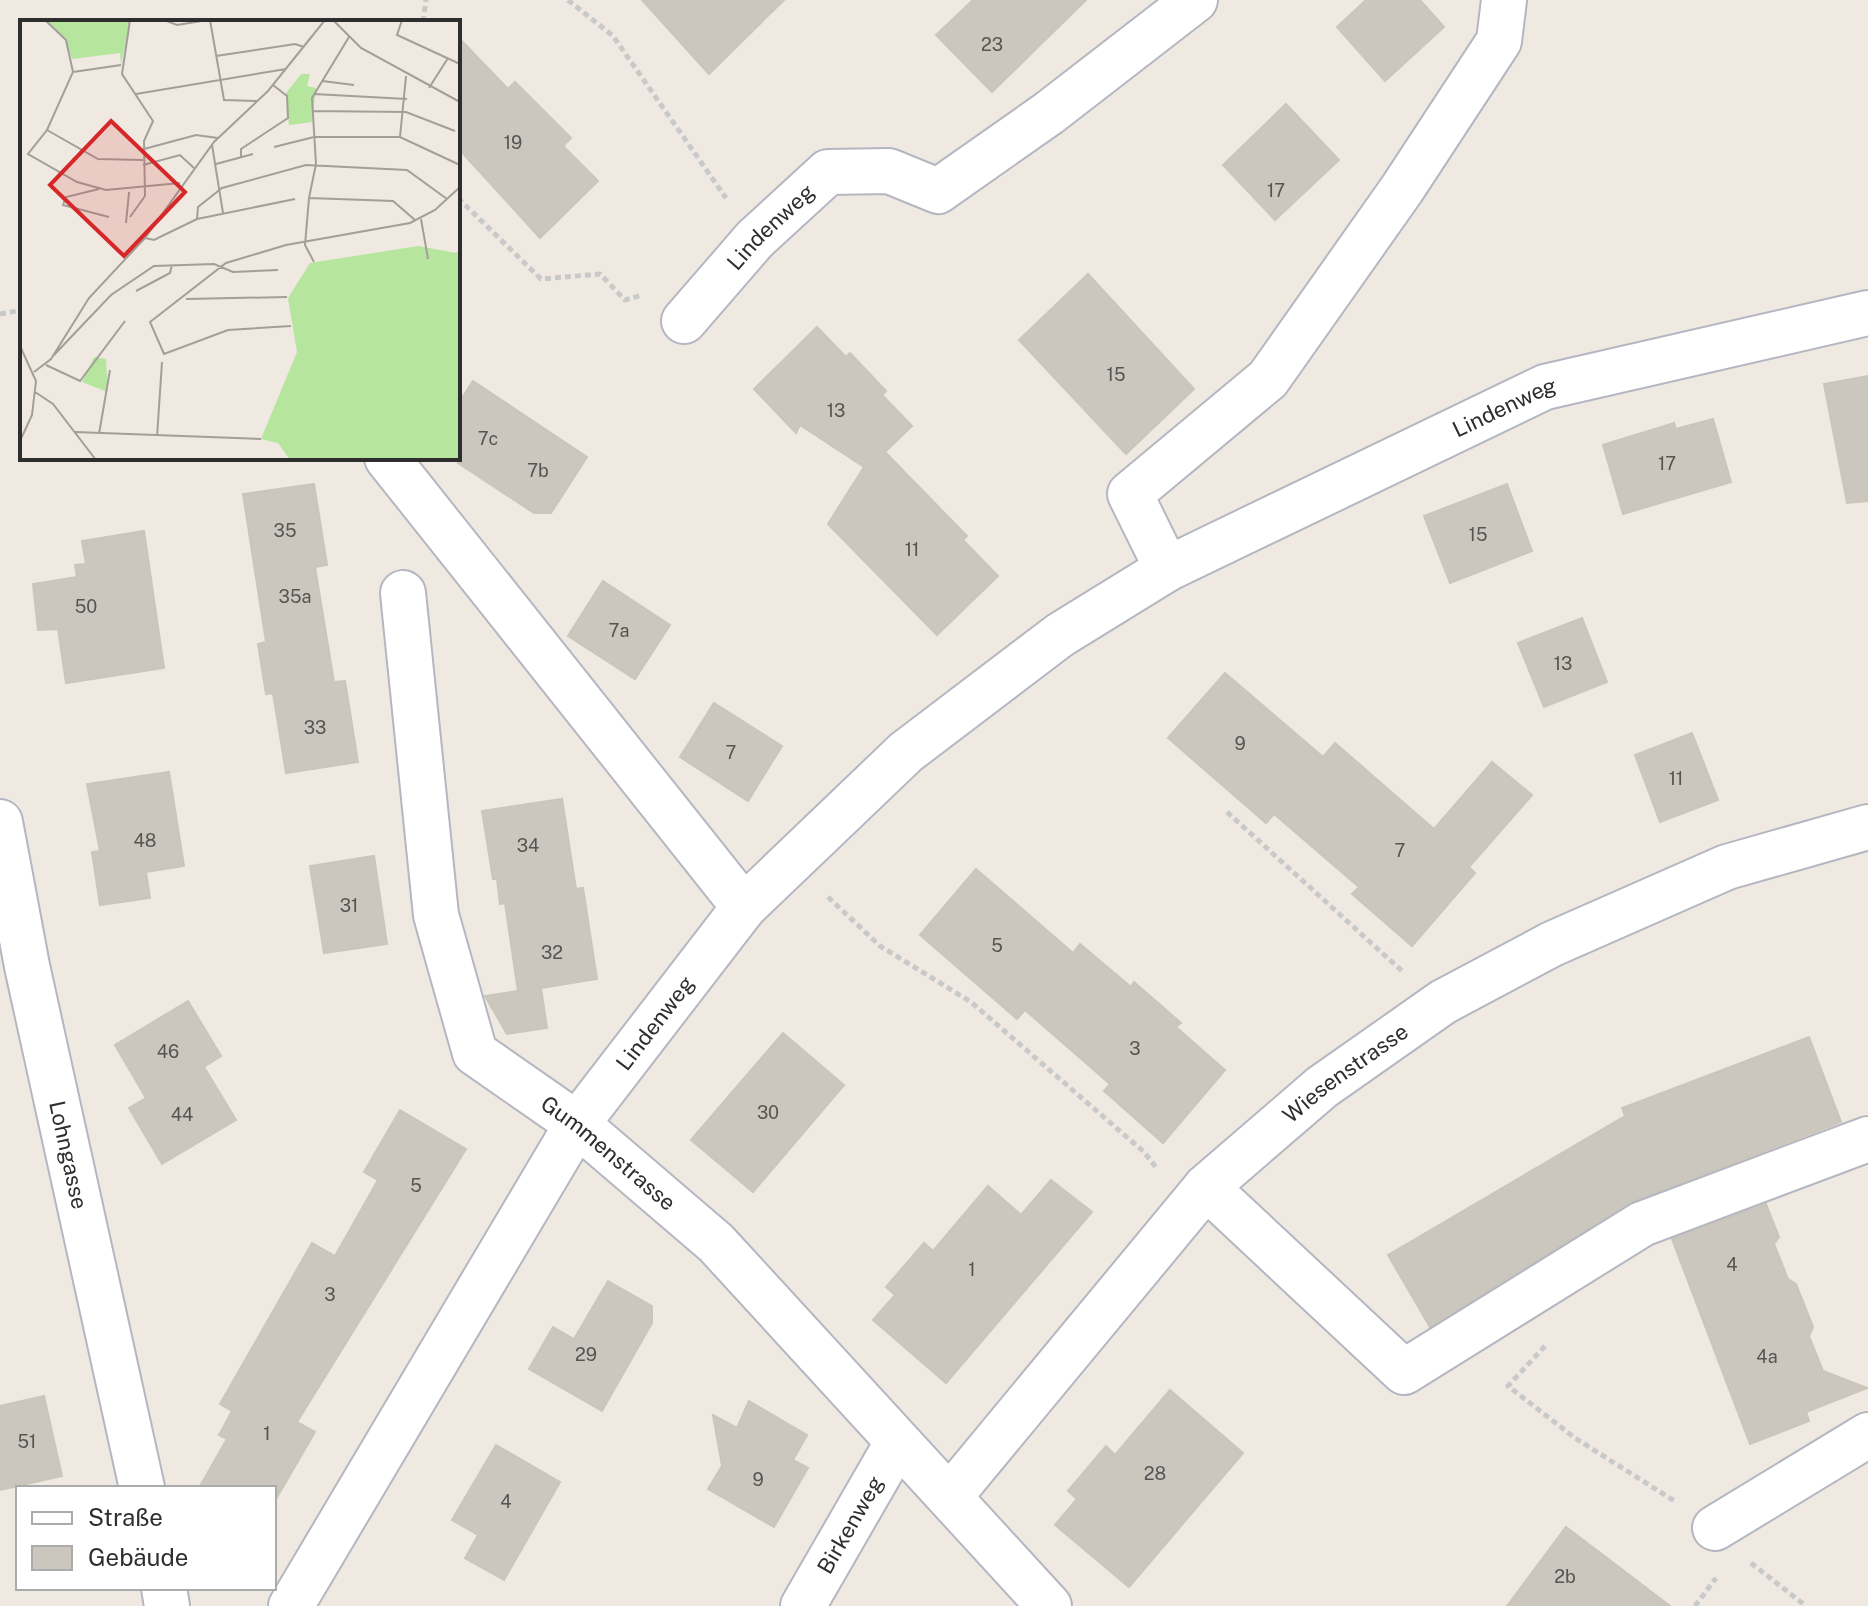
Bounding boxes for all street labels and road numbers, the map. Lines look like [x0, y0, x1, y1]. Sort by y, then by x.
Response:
street label: Lindenweg [721, 178, 819, 275]
street label: Lindenweg [1448, 372, 1558, 443]
street label: Lindenweg [610, 971, 699, 1075]
street label: Wiesenstrasse [1277, 1018, 1413, 1128]
street label: Gummenstrasse [536, 1090, 681, 1216]
street label: Lohngasse [44, 1098, 93, 1212]
street label: Birkenweg [812, 1471, 888, 1578]

